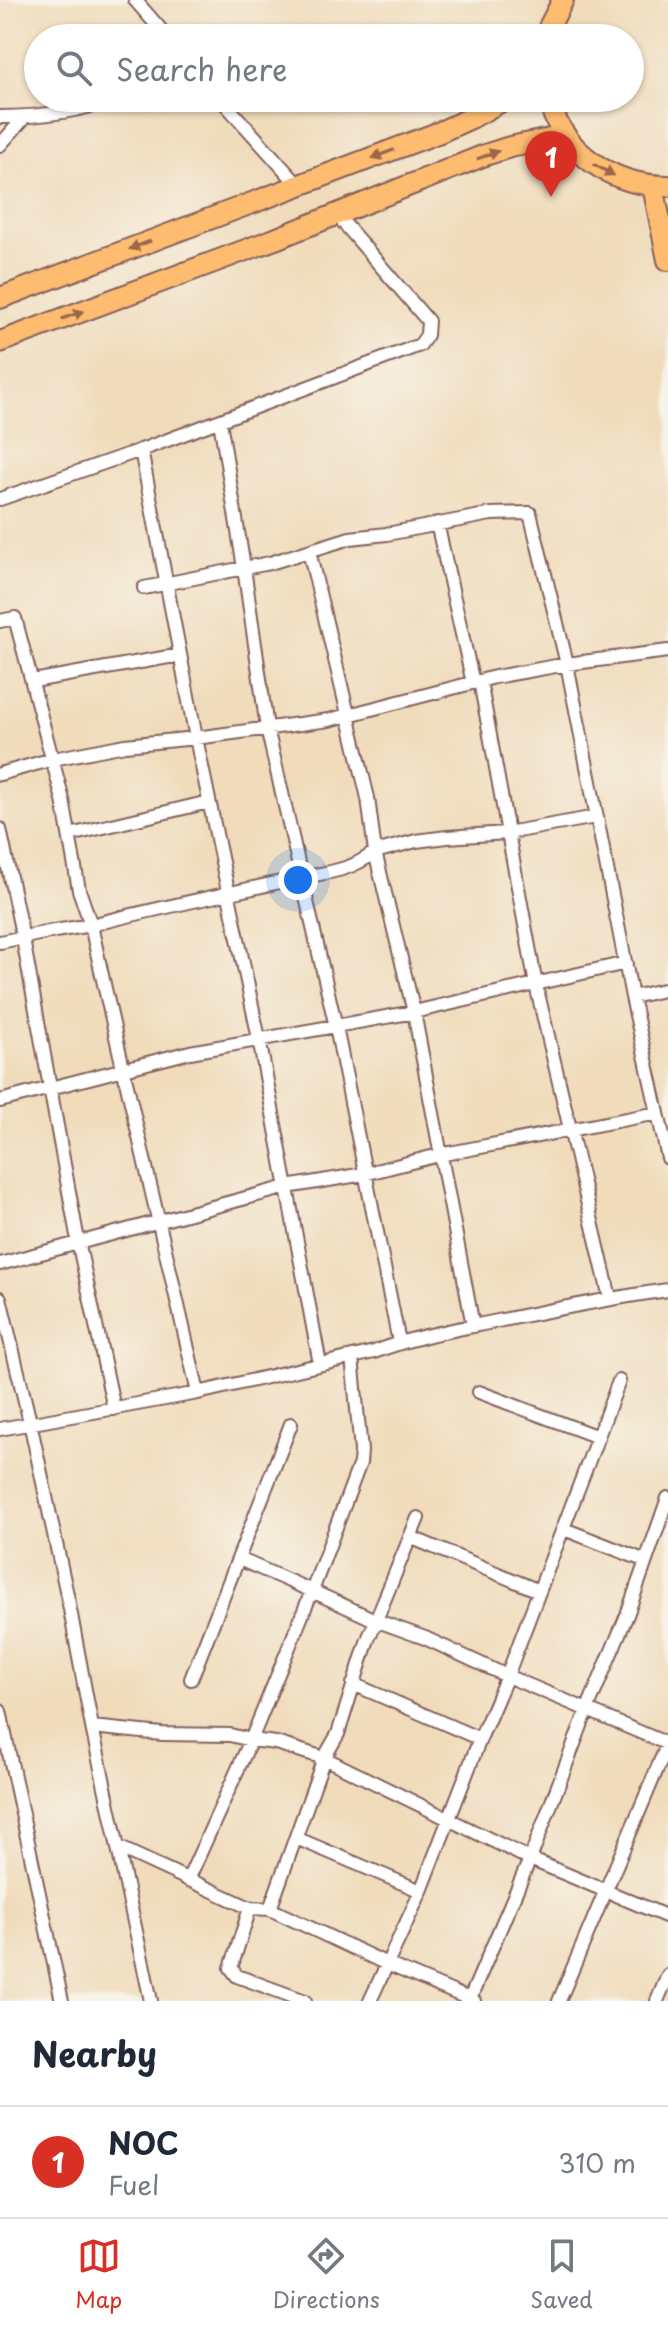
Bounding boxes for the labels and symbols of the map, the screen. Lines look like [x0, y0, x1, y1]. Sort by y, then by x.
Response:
pin: 1 [525, 131, 577, 197]
one-way arrow [371, 148, 395, 161]
one-way arrow [476, 148, 500, 160]
one-way arrow [593, 162, 615, 176]
one-way arrow [128, 239, 152, 252]
one-way arrow [61, 308, 85, 320]
your location [278, 860, 318, 900]

